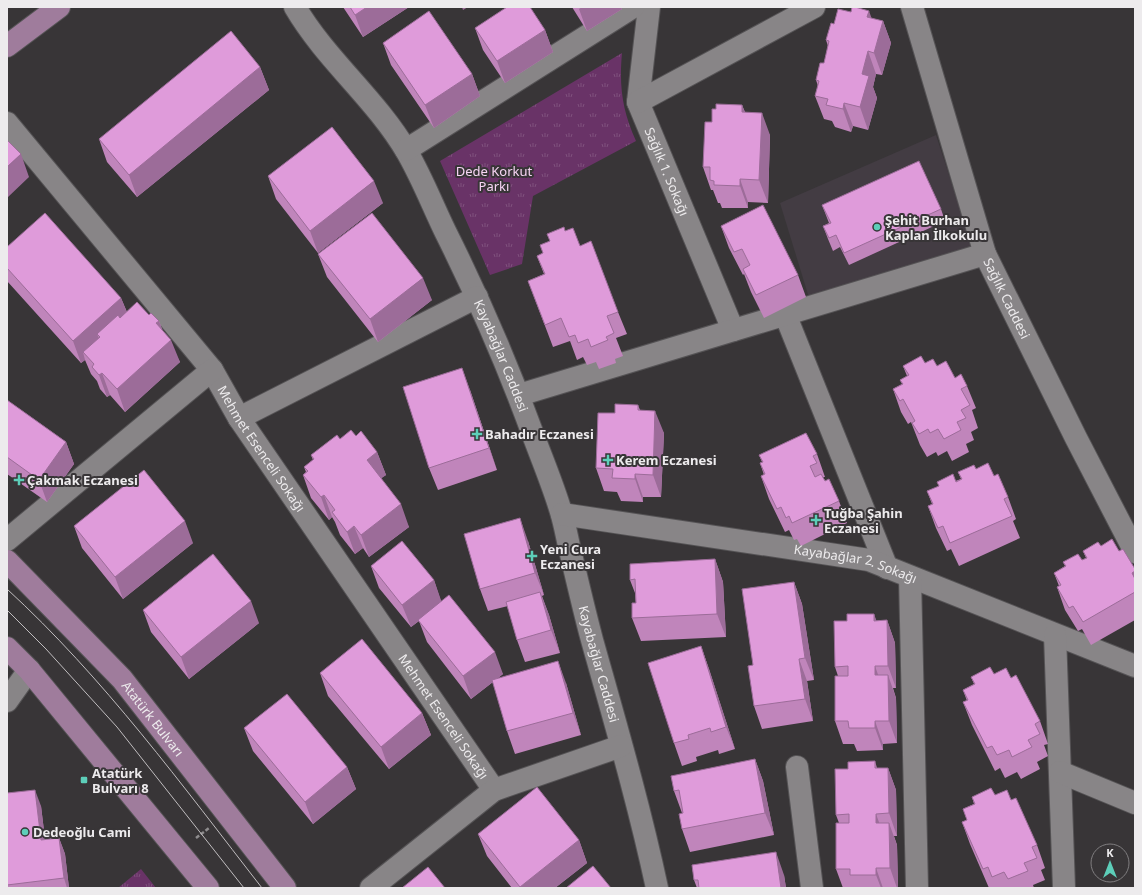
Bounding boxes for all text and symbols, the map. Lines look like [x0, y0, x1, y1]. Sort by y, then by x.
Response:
street label: Sağlık 1. Sokağı [641, 125, 693, 219]
park label: Dede Korkut Parkı [456, 162, 533, 195]
place label: Şehit Burhan Kaplan İlkokulu [885, 211, 987, 244]
marker: Şehit Burhan Kaplan İlkokulu [872, 222, 882, 232]
street label: Sağlık Caddesi [979, 255, 1034, 342]
street label: Kayabağlar Caddesi [470, 296, 533, 414]
street label: Mehmet Esenceli Sokağı [213, 382, 310, 515]
place label: Bahadır Eczanesi [485, 425, 594, 443]
marker: Bahadır Eczanesi [472, 429, 482, 439]
place label: Kerem Eczanesi [616, 451, 717, 469]
marker: Kerem Eczanesi [603, 455, 613, 465]
place label: Çakmak Eczanesi [27, 471, 138, 489]
marker: Çakmak Eczanesi [14, 475, 24, 485]
place label: Tuğba Şahin Eczanesi [824, 504, 903, 537]
marker: Tuğba Şahin Eczanesi [811, 515, 821, 525]
place label: Yeni Cura Eczanesi [540, 540, 601, 573]
street label: Kayabağlar 2. Sokağı [793, 540, 920, 587]
marker: Yeni Cura Eczanesi [527, 551, 537, 561]
street label: Kayabağlar Caddesi [574, 604, 624, 724]
street label: Mehmet Esenceli Sokağı [394, 650, 493, 783]
street label: Atatürk Bulvarı [118, 677, 188, 760]
place label: Atatürk Bulvarı 8 [92, 764, 149, 797]
marker: Atatürk Bulvarı 8 [79, 775, 89, 785]
place label: Dedeoğlu Cami [33, 823, 131, 841]
marker: Dedeoğlu Cami [20, 827, 30, 837]
north arrow [1090, 843, 1130, 883]
text: K [1106, 845, 1114, 860]

